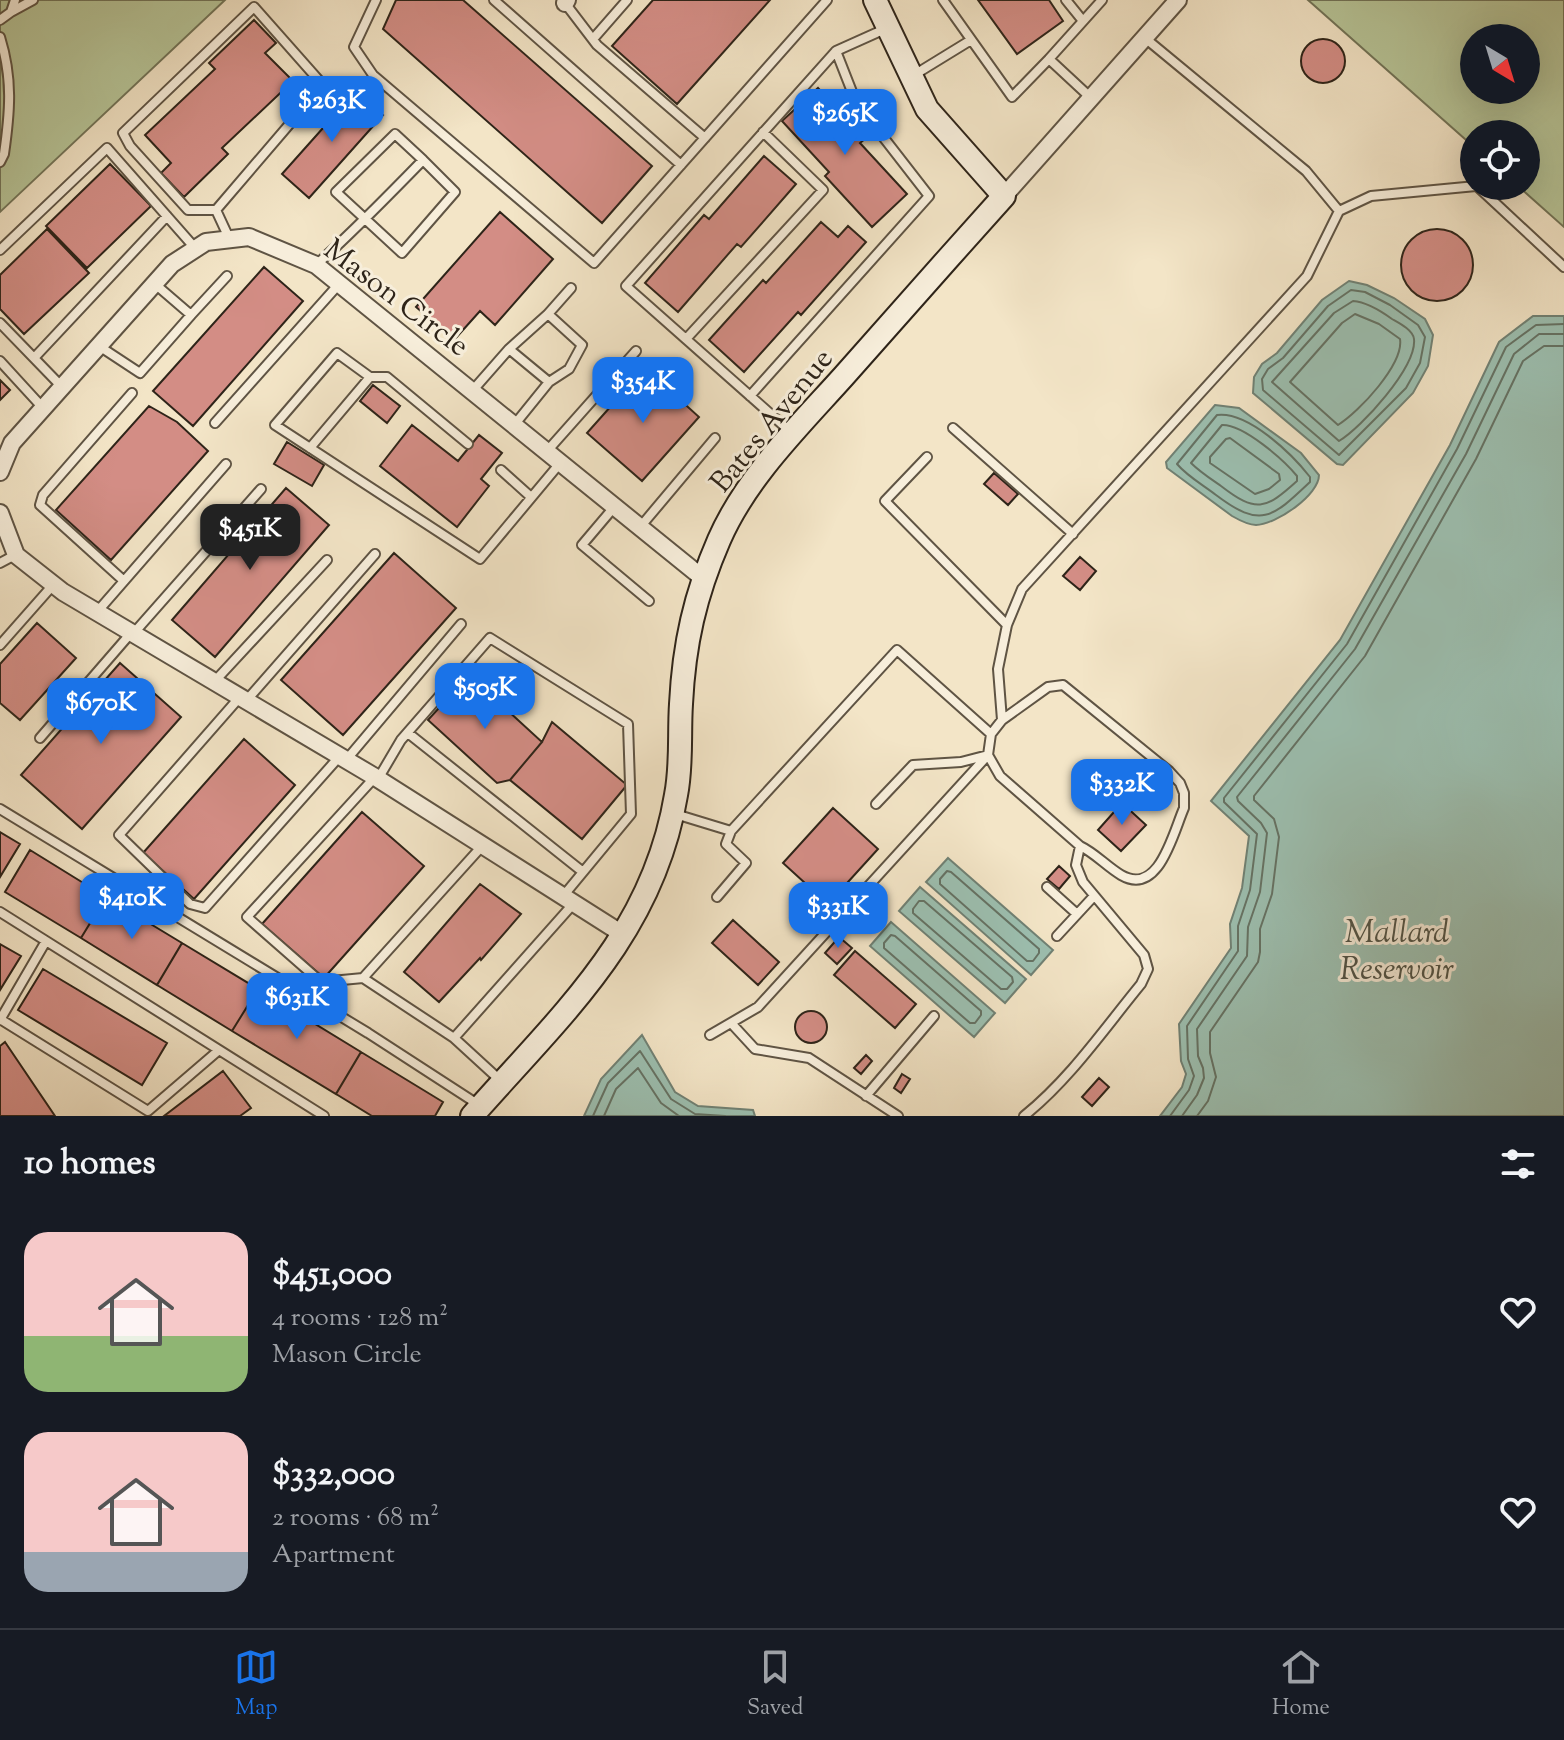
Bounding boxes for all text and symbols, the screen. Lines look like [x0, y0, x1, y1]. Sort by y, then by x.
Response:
north arrow [1460, 24, 1540, 104]
map controls [1460, 24, 1540, 200]
pin: $263K [276, 76, 388, 144]
text: $263K [298, 83, 366, 120]
pin: $265K [789, 89, 901, 157]
text: $265K [812, 96, 878, 133]
button: locate [1460, 120, 1540, 200]
street label: Mason Circle [314, 230, 477, 368]
street label: Bates Avenue [701, 340, 845, 503]
pin: $354K [587, 357, 699, 425]
text: $354K [610, 364, 676, 401]
pin: $451K [194, 504, 306, 572]
text: $451K [218, 511, 282, 548]
pin: $505K [429, 663, 541, 731]
text: $505K [453, 670, 517, 707]
pin: $670K [45, 678, 157, 746]
text: $670K [65, 685, 137, 722]
pin: $332K [1066, 759, 1178, 827]
text: $332K [1089, 766, 1155, 803]
pin: $410K [76, 873, 188, 941]
text: $410K [98, 880, 166, 917]
pin: $331K [782, 882, 894, 950]
text: $331K [807, 889, 869, 926]
water label: Mallard Reservoir [1340, 911, 1454, 994]
pin: $631K [241, 973, 353, 1041]
text: $631K [265, 980, 329, 1017]
text: 10 homes [24, 1140, 156, 1189]
icon: filters [1496, 1142, 1540, 1186]
text: $451,000 [272, 1251, 392, 1300]
icon: home [88, 1264, 184, 1360]
icon: heart [1496, 1290, 1540, 1334]
text: 4 rooms · 128 m² [272, 1300, 448, 1337]
text: Mason Circle [272, 1337, 422, 1374]
text: $332,000 [272, 1451, 395, 1500]
icon: home [88, 1464, 184, 1560]
icon: heart [1496, 1490, 1540, 1534]
text: 2 rooms · 68 m² [272, 1500, 439, 1537]
text: Apartment [272, 1537, 395, 1574]
tab: Map [234, 1645, 278, 1725]
tab: Saved [747, 1645, 803, 1725]
tab: Home [1272, 1645, 1330, 1725]

